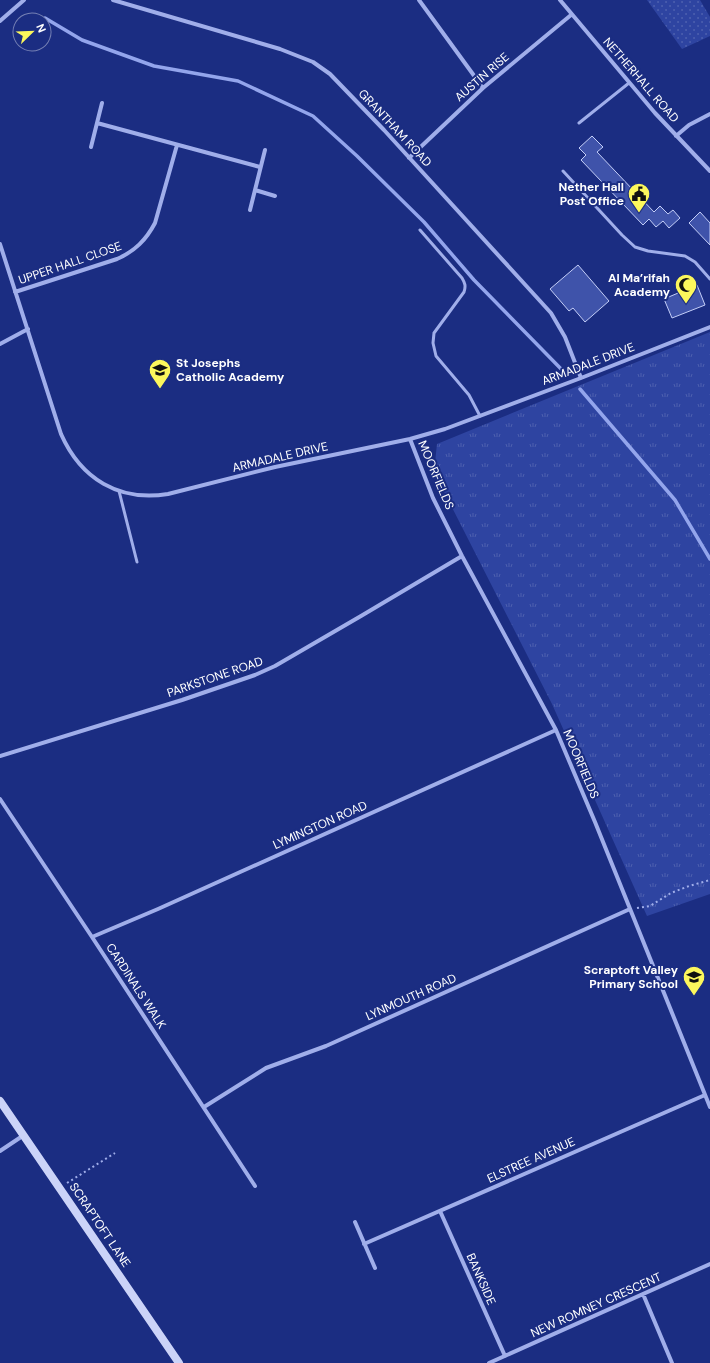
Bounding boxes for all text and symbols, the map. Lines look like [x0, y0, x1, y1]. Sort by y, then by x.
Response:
north arrow [12, 12, 52, 52]
text: N [33, 22, 49, 35]
street label: NETHERHALL ROAD [600, 34, 682, 126]
street label: AUSTIN RISE [451, 49, 513, 105]
street label: GRANTHAM ROAD [355, 86, 435, 170]
place label: Nether Hall Post Office [559, 179, 624, 209]
public building icon: Nether Hall Post Office [626, 181, 652, 214]
street label: UPPER HALL CLOSE [16, 238, 124, 288]
place label: Al Ma’rifah Academy [608, 270, 671, 300]
mosque icon: Al Ma’rifah Academy [673, 272, 699, 305]
street label: ARMADALE DRIVE [539, 339, 637, 389]
place label: St Josephs Catholic Academy [176, 355, 285, 385]
school or university icon: St Josephs Catholic Academy [147, 357, 173, 390]
street label: ARMADALE DRIVE [230, 438, 330, 476]
street label: MOORFIELDS [414, 438, 458, 512]
street label: PARKSTONE ROAD [165, 653, 265, 701]
street label: MOORFIELDS [559, 727, 603, 801]
street label: LYMINGTON ROAD [270, 797, 370, 853]
street label: CARDINALS WALK [102, 940, 170, 1032]
place label: Scraptoft Valley Primary School [584, 962, 679, 992]
school or university icon: Scraptoft Valley Primary School [681, 964, 707, 997]
street label: LYNMOUTH ROAD [363, 970, 459, 1024]
street label: ELSTREE AVENUE [485, 1133, 578, 1187]
street label: SCRAPTOFT LANE [66, 1180, 134, 1271]
street label: BANKSIDE [462, 1251, 500, 1308]
street label: NEW ROMNEY CRESCENT [528, 1269, 664, 1341]

